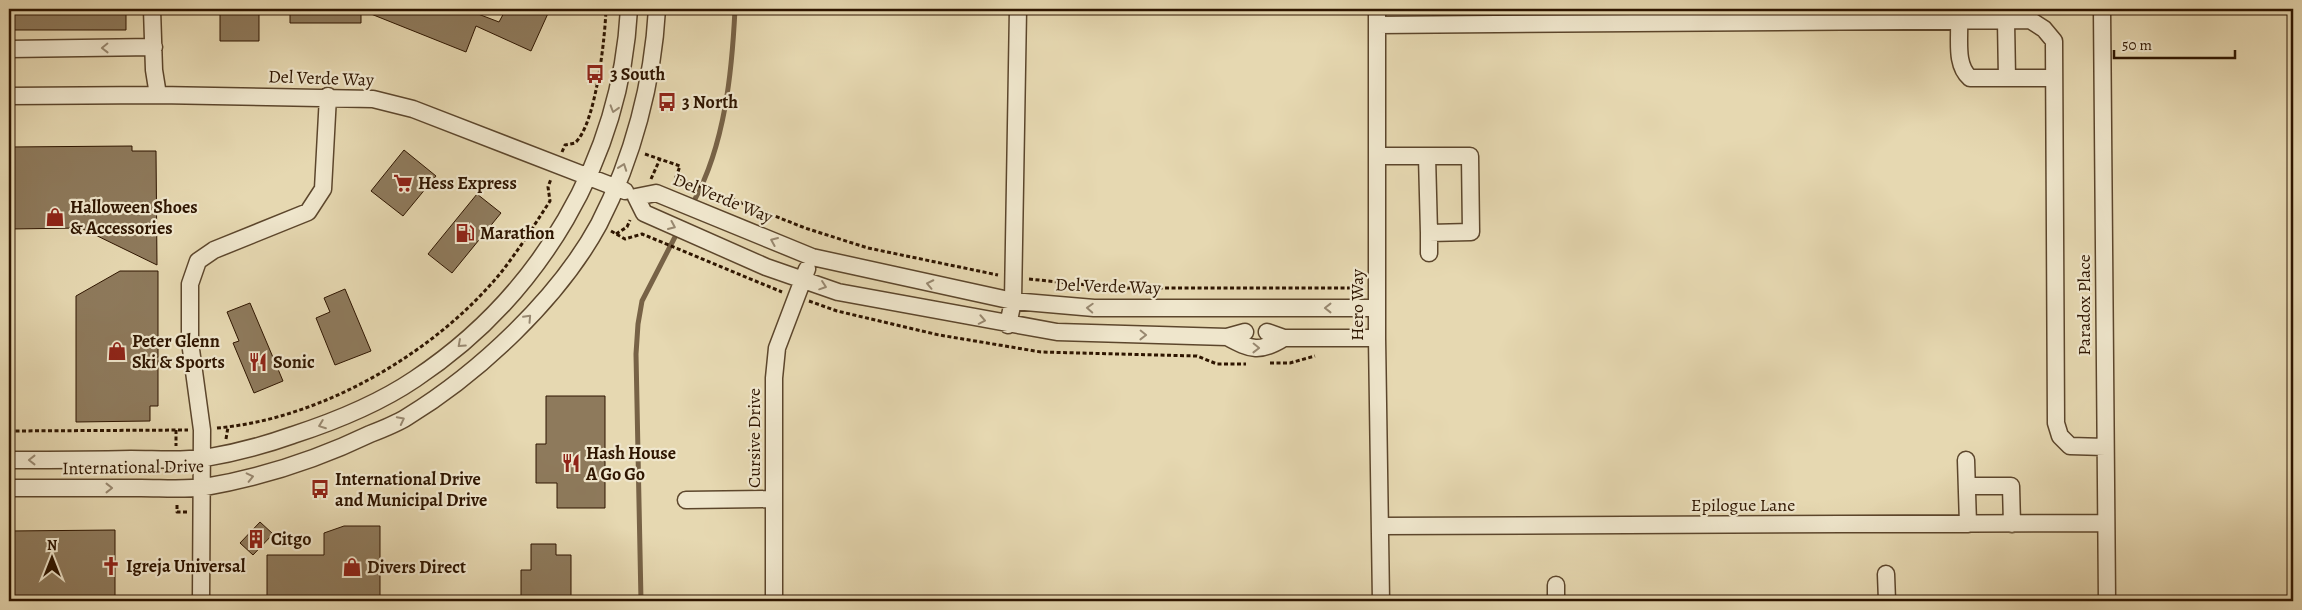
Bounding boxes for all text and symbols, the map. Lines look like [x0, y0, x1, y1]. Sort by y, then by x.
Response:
scale bar [2114, 28, 2236, 60]
text: 50 m [2122, 35, 2152, 55]
one-way arrow [101, 43, 108, 53]
place label: 3 South [610, 62, 665, 86]
bus stop icon: 3 South [584, 63, 606, 85]
street label: Del Verde Way [268, 64, 375, 92]
place label: 3 North [682, 90, 738, 114]
bus stop icon: 3 North [656, 91, 678, 113]
one-way arrow [609, 104, 619, 112]
one-way arrow [617, 163, 627, 172]
street label: Del Verde Way [669, 167, 777, 229]
place label: Hess Express [418, 171, 517, 195]
supermarket icon: Hess Express [392, 172, 414, 194]
place label: Halloween Shoes & Accessories [70, 195, 198, 240]
shop icon: Halloween Shoes & Accessories [44, 206, 66, 228]
one-way arrow [667, 219, 676, 230]
place label: Marathon [480, 221, 555, 245]
fuel station icon: Marathon [454, 222, 476, 244]
one-way arrow [770, 237, 779, 247]
street label: Paradox Place [2072, 254, 2096, 356]
street label: Hero Way [1345, 268, 1369, 341]
street label: Del Verde Way [1055, 272, 1162, 300]
one-way arrow [926, 279, 934, 290]
one-way arrow [818, 281, 826, 291]
one-way arrow [1086, 302, 1094, 313]
one-way arrow [1324, 303, 1332, 313]
one-way arrow [977, 314, 986, 325]
one-way arrow [522, 315, 531, 324]
place label: Peter Glenn Ski & Sports [132, 329, 225, 374]
one-way arrow [1139, 329, 1147, 340]
one-way arrow [457, 338, 466, 347]
shop icon: Peter Glenn Ski & Sports [106, 340, 128, 362]
one-way arrow [1252, 343, 1260, 353]
place label: Sonic [273, 350, 315, 374]
restaurant icon: Sonic [247, 351, 269, 373]
street label: Cursive Drive [742, 388, 766, 488]
one-way arrow [396, 416, 405, 426]
one-way arrow [318, 419, 327, 430]
place label: Hash House A Go Go [585, 441, 676, 486]
restaurant icon: Hash House A Go Go [560, 452, 582, 474]
street label: International Drive [62, 454, 204, 480]
one-way arrow [27, 455, 35, 465]
place label: International Drive and Municipal Drive [335, 467, 487, 512]
one-way arrow [245, 472, 254, 483]
bus stop icon: International Drive and Municipal Drive [309, 478, 331, 500]
one-way arrow [106, 483, 113, 493]
street label: Epilogue Lane [1691, 493, 1795, 517]
place label: Citgo [271, 527, 311, 551]
building icon: Citgo [245, 528, 267, 550]
north arrow [28, 532, 78, 582]
text: N [47, 536, 57, 555]
place label: Igreja Universal [126, 554, 246, 578]
church icon: Igreja Universal [100, 555, 122, 577]
place label: Divers Direct [367, 555, 466, 579]
shop icon: Divers Direct [341, 556, 363, 578]

